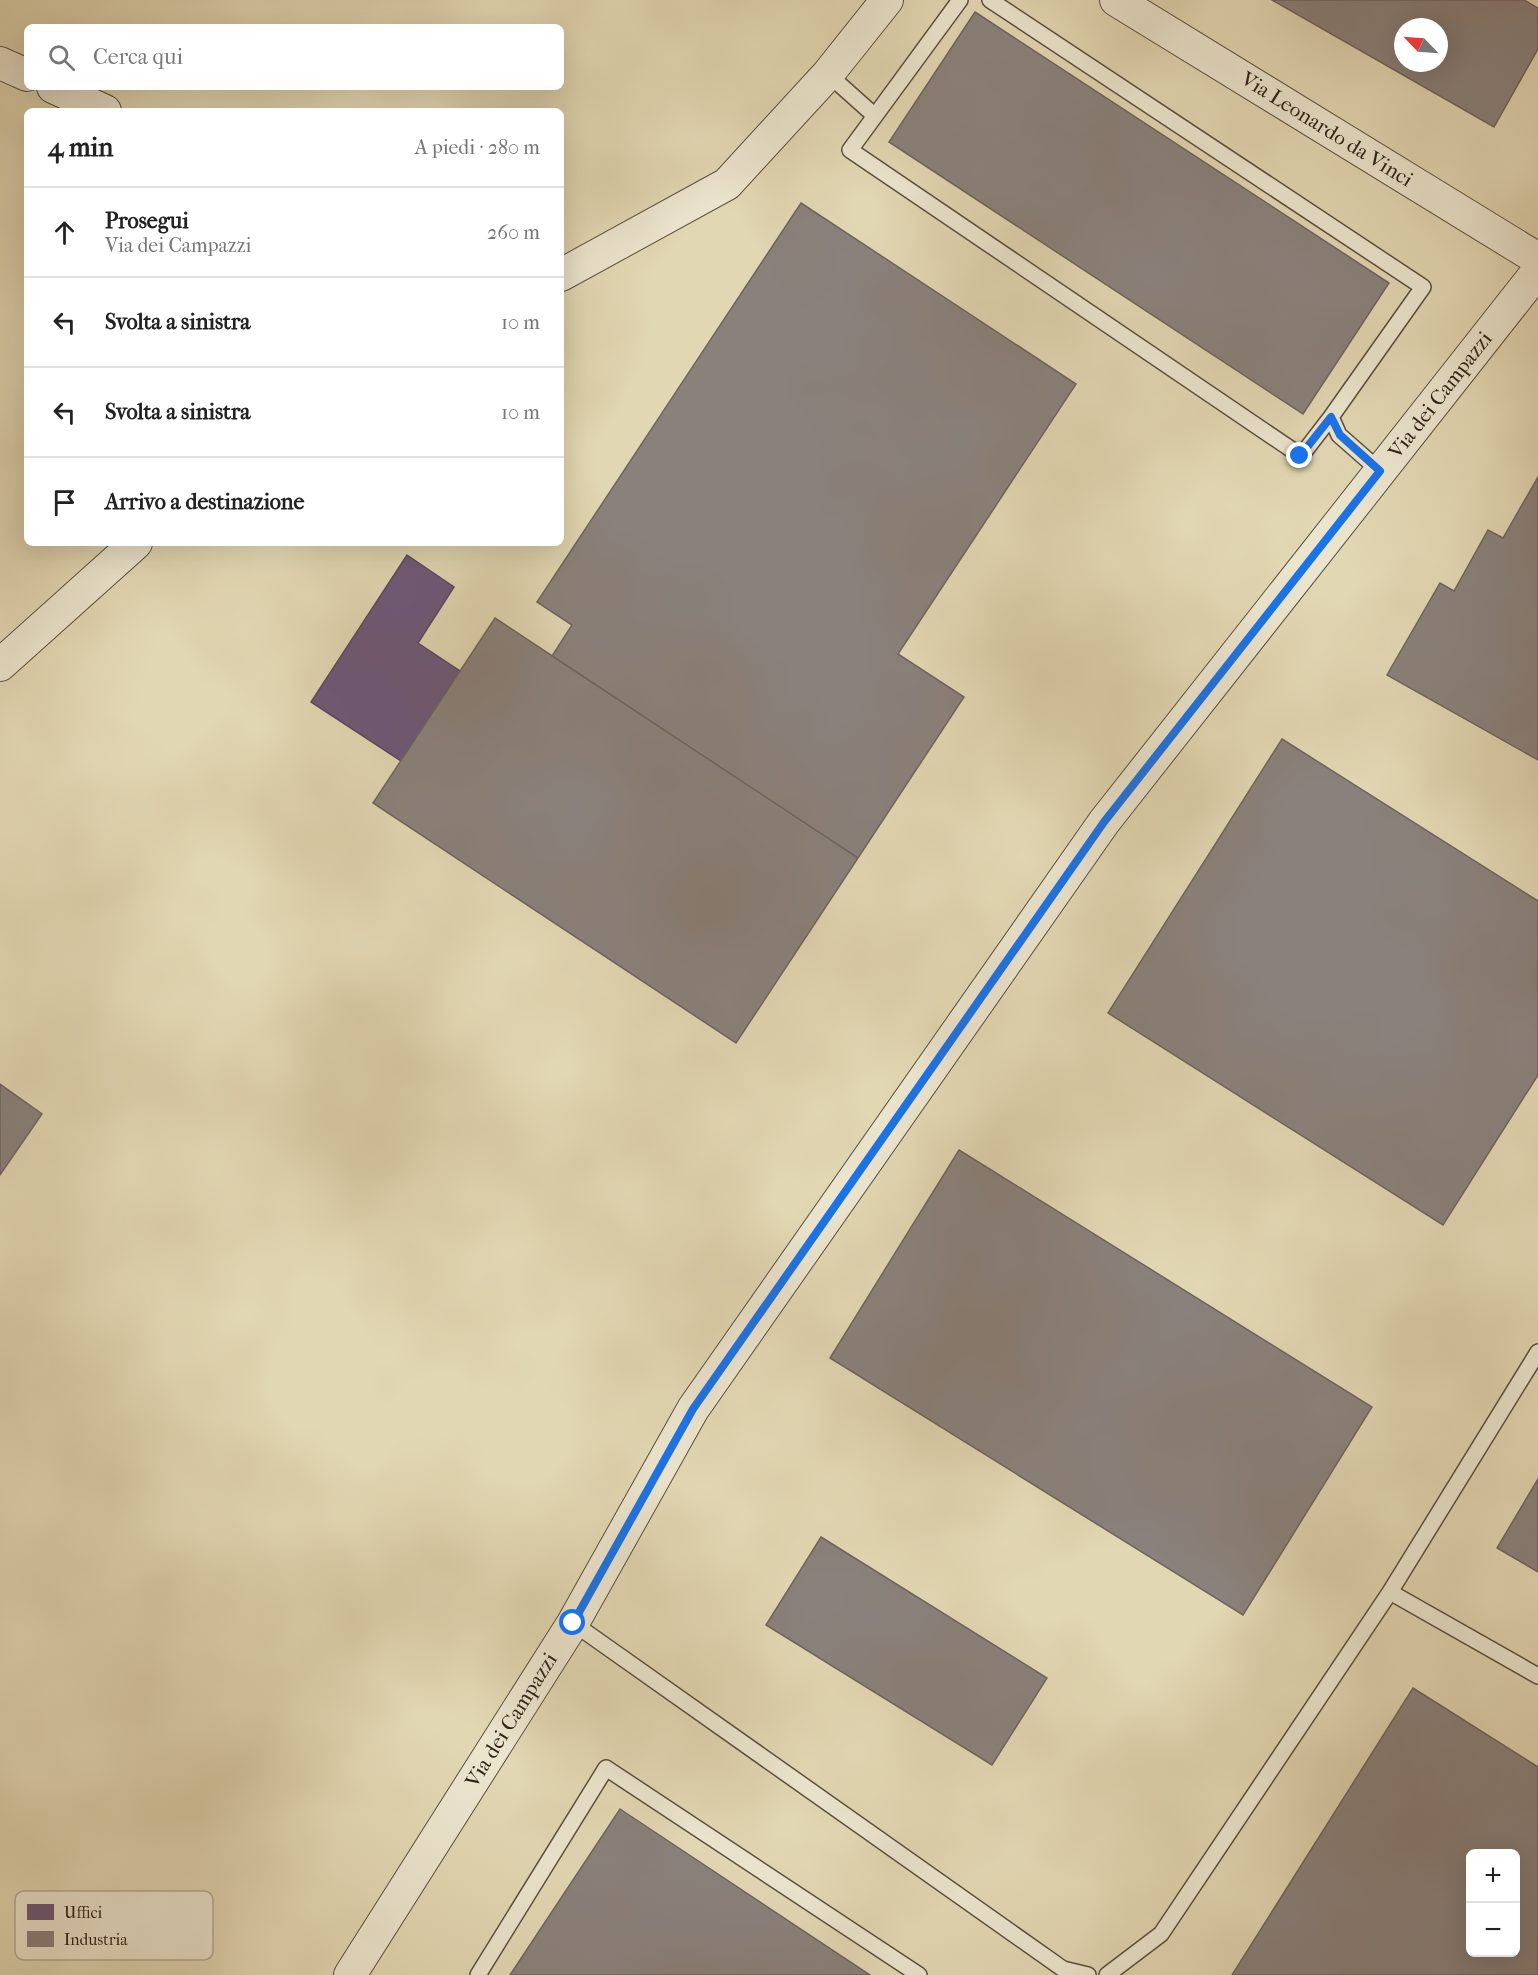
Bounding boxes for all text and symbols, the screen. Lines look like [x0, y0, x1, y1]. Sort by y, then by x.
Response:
north arrow [1394, 18, 1448, 72]
search box [24, 24, 564, 90]
icon: search [45, 41, 78, 74]
text: Cerca qui [93, 44, 183, 70]
street label: Via Leonardo da Vinci [1236, 66, 1417, 192]
text: 4 min [48, 132, 113, 163]
text: A piedi · 280 m [415, 136, 540, 159]
text: Prosegui [105, 208, 189, 234]
icon: ahead [48, 216, 81, 249]
text: 260 m [487, 221, 540, 244]
text: Via dei Campazzi [105, 234, 251, 257]
icon: left [48, 306, 81, 339]
text: Svolta a sinistra [105, 309, 250, 335]
text: 10 m [501, 311, 540, 334]
street label: Via dei Campazzi [1383, 327, 1497, 464]
icon: left [48, 396, 81, 429]
text: Svolta a sinistra [105, 399, 250, 425]
text: 10 m [501, 401, 540, 424]
route end [1286, 442, 1312, 468]
icon: arrive [48, 486, 81, 519]
text: Arrivo a destinazione [105, 489, 304, 515]
route start [559, 1609, 585, 1635]
street label: Via dei Campazzi [460, 1648, 562, 1792]
map controls [1466, 1849, 1520, 1957]
button: + [1466, 1849, 1520, 1903]
legend [15, 1891, 213, 1960]
text: Uffici [64, 1903, 102, 1922]
button: − [1466, 1903, 1520, 1957]
text: Industria [64, 1930, 128, 1949]

